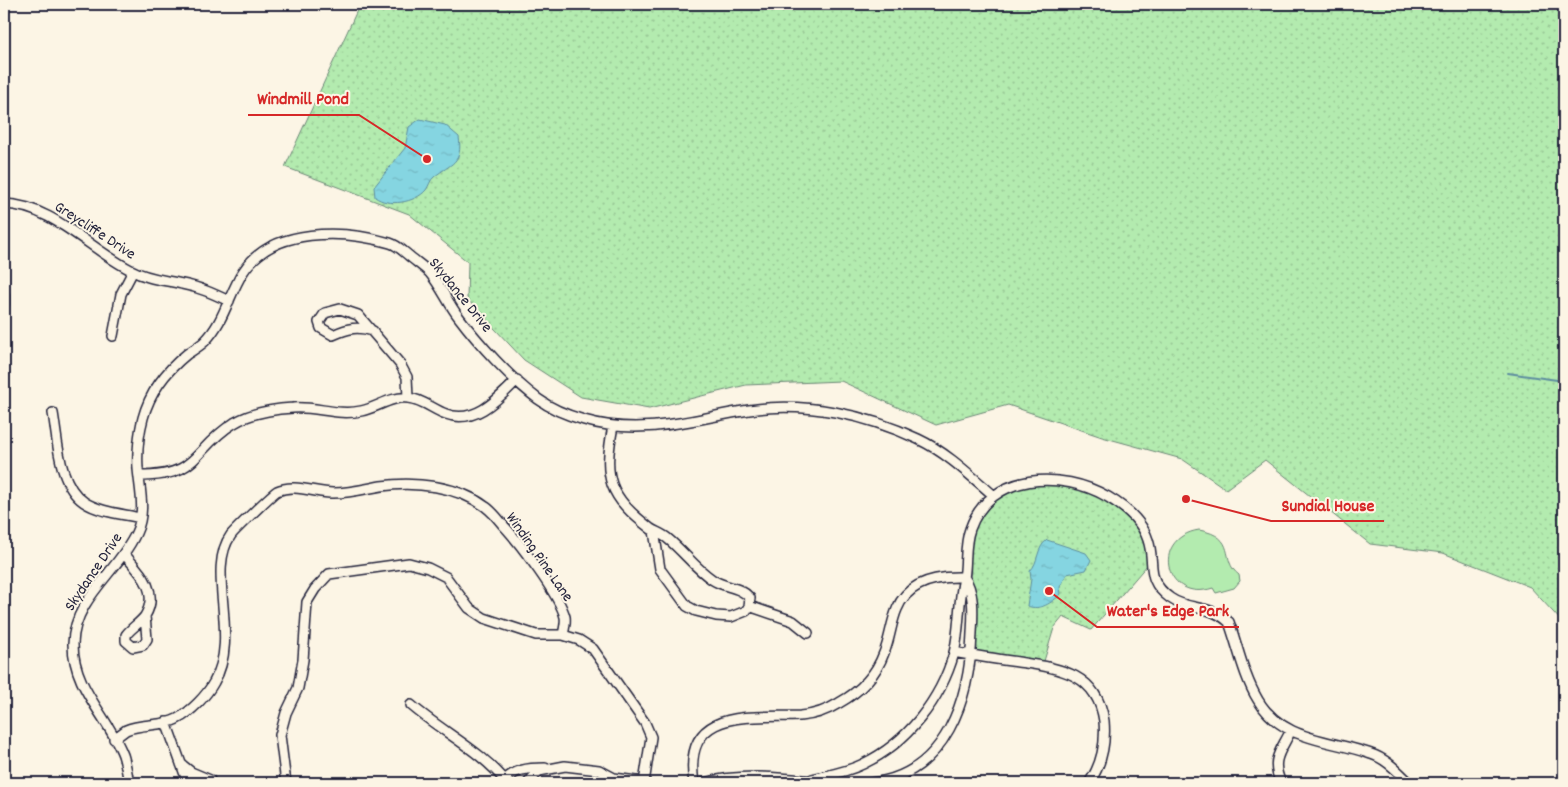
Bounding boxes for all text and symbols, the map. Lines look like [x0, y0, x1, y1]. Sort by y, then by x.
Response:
callout: Windmill Pond [248, 82, 359, 115]
text: Windmill Pond [257, 88, 349, 113]
street label: Greycliffe Drive [49, 196, 140, 266]
street label: Skydance Drive [423, 253, 497, 338]
callout: Sundial House [1271, 488, 1384, 521]
text: Sundial House [1281, 495, 1375, 520]
street label: Winding Pine Lane [499, 508, 578, 607]
street label: Skydance Drive [59, 528, 129, 616]
callout: Water's Edge Park [1097, 594, 1239, 627]
text: Water's Edge Park [1107, 600, 1230, 625]

